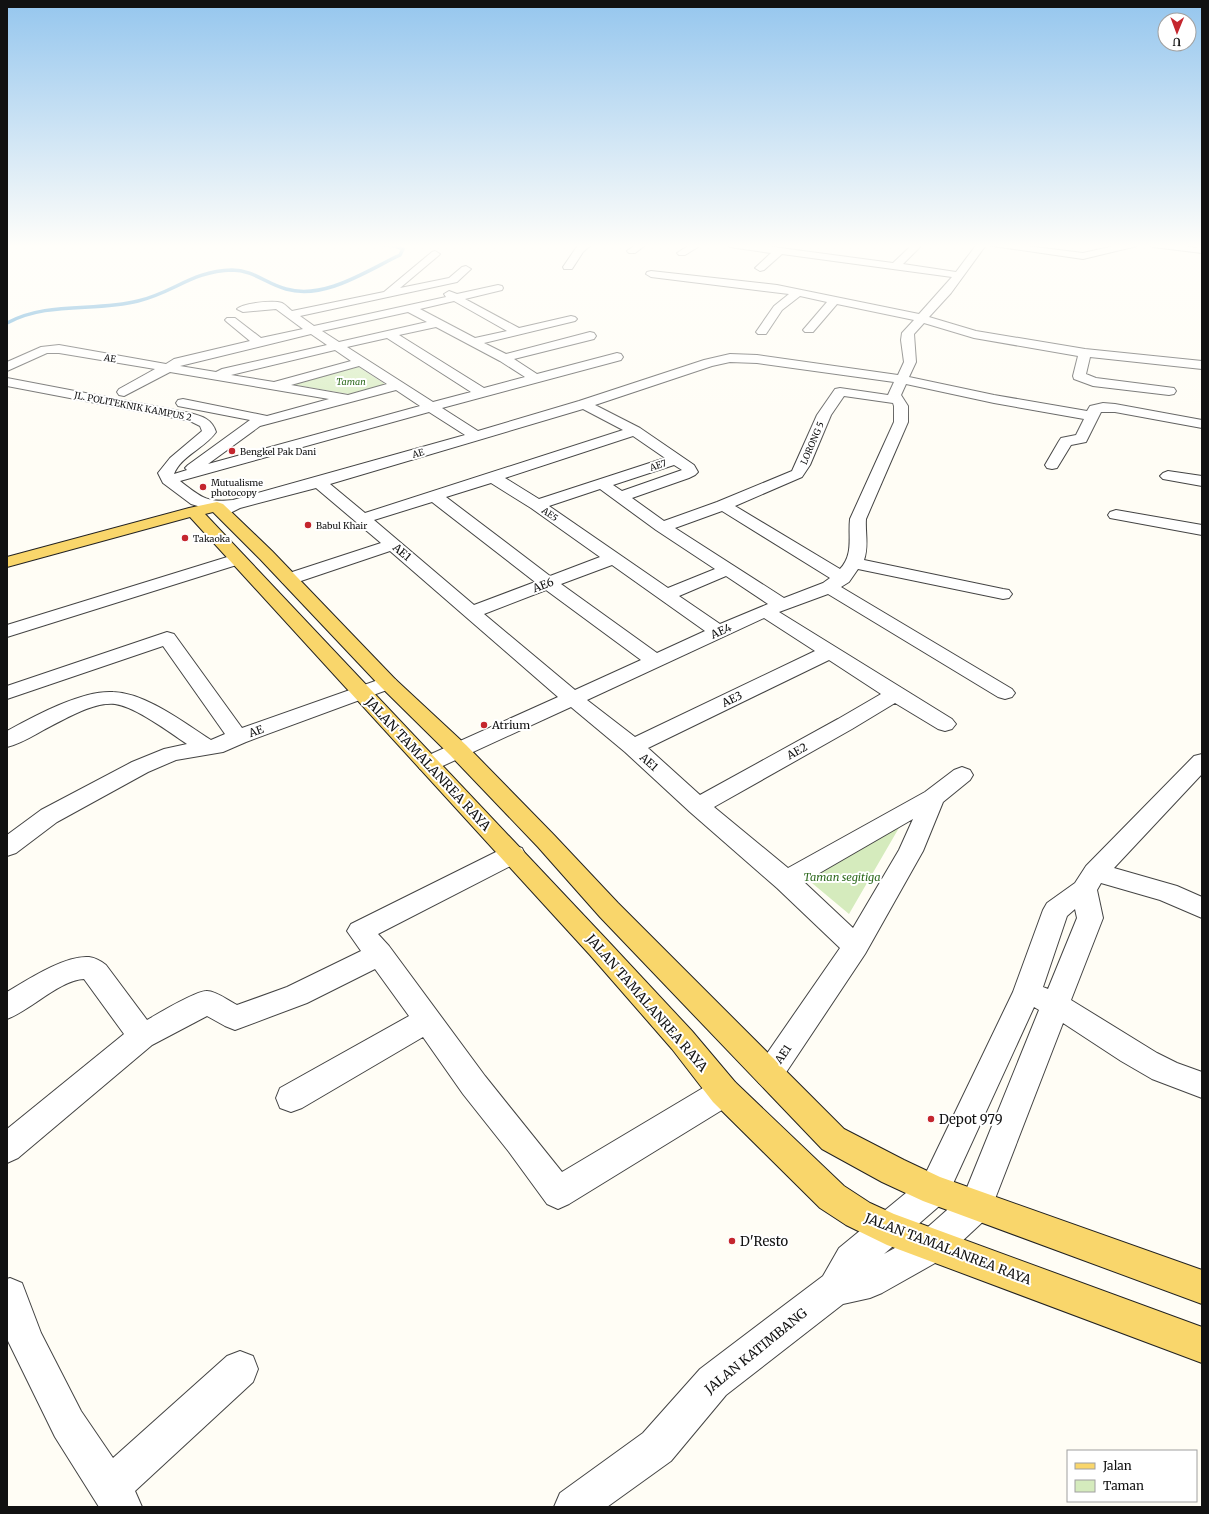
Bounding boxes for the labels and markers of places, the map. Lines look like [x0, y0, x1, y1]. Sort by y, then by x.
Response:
marker: Bengkel Pak Dani [227, 446, 237, 456]
place label: Bengkel Pak Dani [240, 446, 316, 457]
place label: Mutualisme photocopy [211, 477, 263, 498]
marker: Mutualisme photocopy [198, 482, 208, 492]
marker: Babul Khair [303, 520, 313, 530]
place label: Babul Khair [316, 520, 367, 531]
marker: Takaoka [180, 533, 190, 543]
place label: Takaoka [193, 533, 230, 544]
place label: Atrium [491, 718, 530, 732]
marker: Atrium [479, 720, 489, 730]
place label: Depot 979 [939, 1111, 1003, 1128]
marker: Depot 979 [926, 1114, 936, 1124]
place label: D'Resto [740, 1233, 788, 1250]
marker: D'Resto [727, 1236, 737, 1246]

